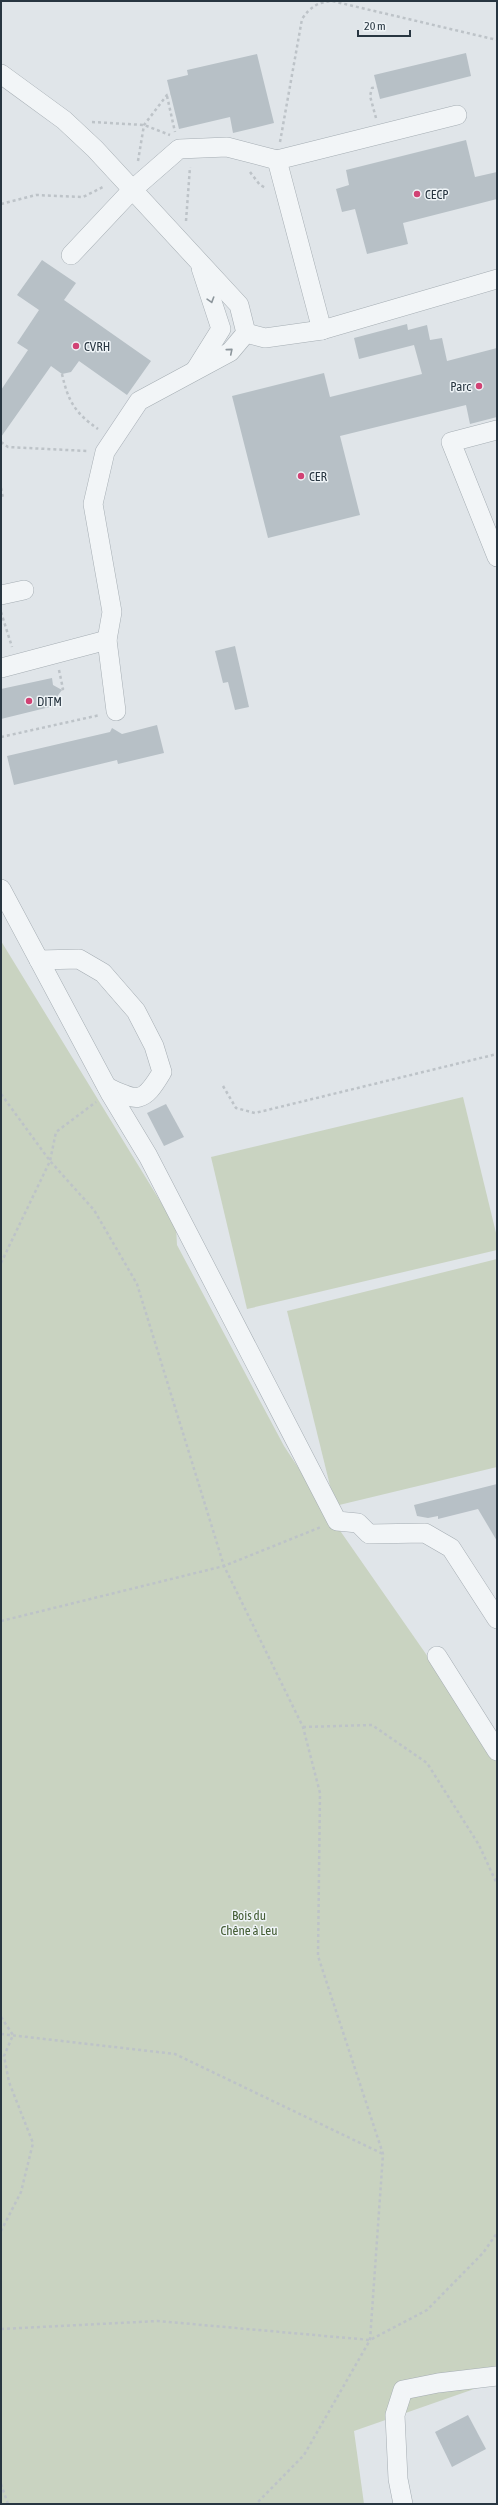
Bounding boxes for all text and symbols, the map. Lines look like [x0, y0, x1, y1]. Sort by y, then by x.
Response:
scale bar [358, 12, 410, 38]
text: 20 m [364, 19, 386, 33]
place label: CECP [425, 187, 449, 202]
marker: CECP [412, 189, 422, 199]
one-way arrow [207, 296, 215, 303]
place label: CVRH [84, 339, 110, 354]
marker: CVRH [71, 341, 81, 351]
one-way arrow [225, 348, 233, 355]
place label: Parc [450, 379, 471, 394]
marker: Parc [474, 381, 484, 391]
place label: CER [309, 469, 327, 484]
marker: CER [296, 471, 306, 481]
place label: DITM [37, 694, 62, 709]
marker: DITM [24, 696, 34, 706]
park label: Bois du Chêne à Leu [220, 1908, 278, 1938]

